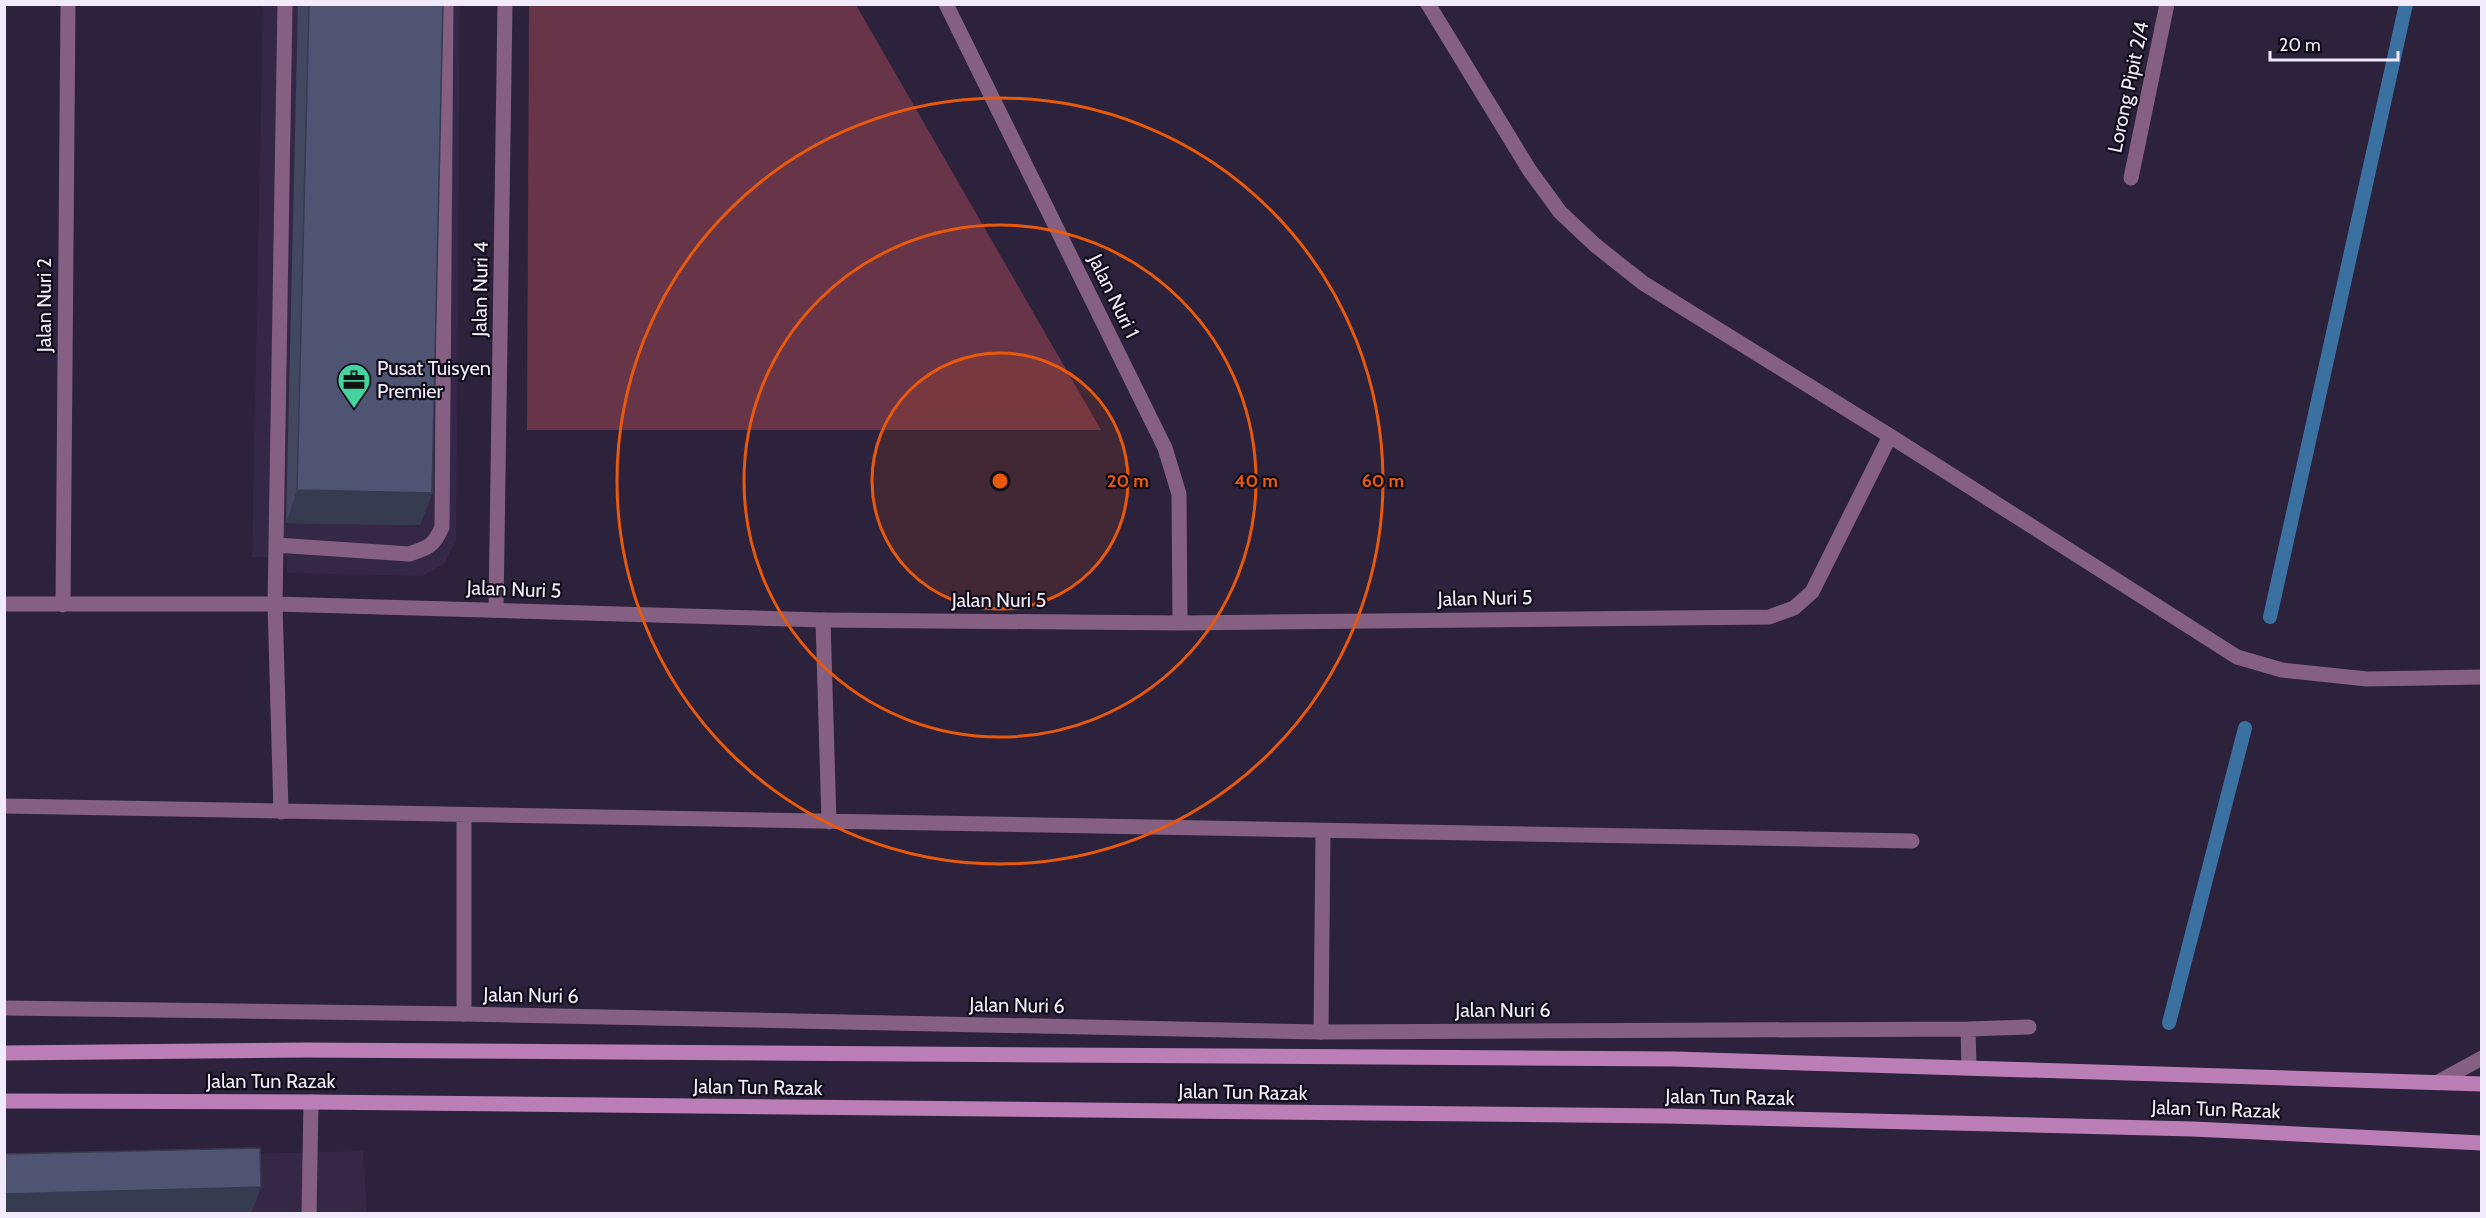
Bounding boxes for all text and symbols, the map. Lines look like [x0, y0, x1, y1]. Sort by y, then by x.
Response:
street label: Lorong Pipit 2/4 [2102, 19, 2154, 155]
scale bar [2270, 24, 2398, 62]
text: 20 m [2279, 34, 2321, 56]
street label: Jalan Nuri 4 [467, 241, 493, 338]
street label: Jalan Nuri 1 [1083, 249, 1145, 342]
street label: Jalan Nuri 2 [32, 258, 56, 353]
place label: Pusat Tuisyen Premier [377, 356, 491, 403]
office icon: Pusat Tuisyen Premier [336, 362, 372, 409]
text: 20 m [1107, 470, 1149, 492]
text: 40 m [1234, 470, 1278, 492]
text: 60 m [1362, 470, 1404, 492]
centre of rings [990, 471, 1010, 491]
street label: Jalan Nuri 5 [465, 575, 562, 603]
street label: Jalan Nuri 5 [1436, 585, 1533, 611]
street label: Jalan Nuri 5 [951, 588, 1046, 612]
street label: Jalan Nuri 6 [482, 982, 579, 1008]
street label: Jalan Nuri 6 [968, 992, 1065, 1018]
street label: Jalan Nuri 6 [1454, 998, 1551, 1022]
street label: Jalan Tun Razak [205, 1069, 336, 1093]
street label: Jalan Tun Razak [692, 1074, 823, 1100]
street label: Jalan Tun Razak [1177, 1079, 1308, 1105]
street label: Jalan Tun Razak [1664, 1084, 1795, 1110]
street label: Jalan Tun Razak [2150, 1095, 2281, 1123]

